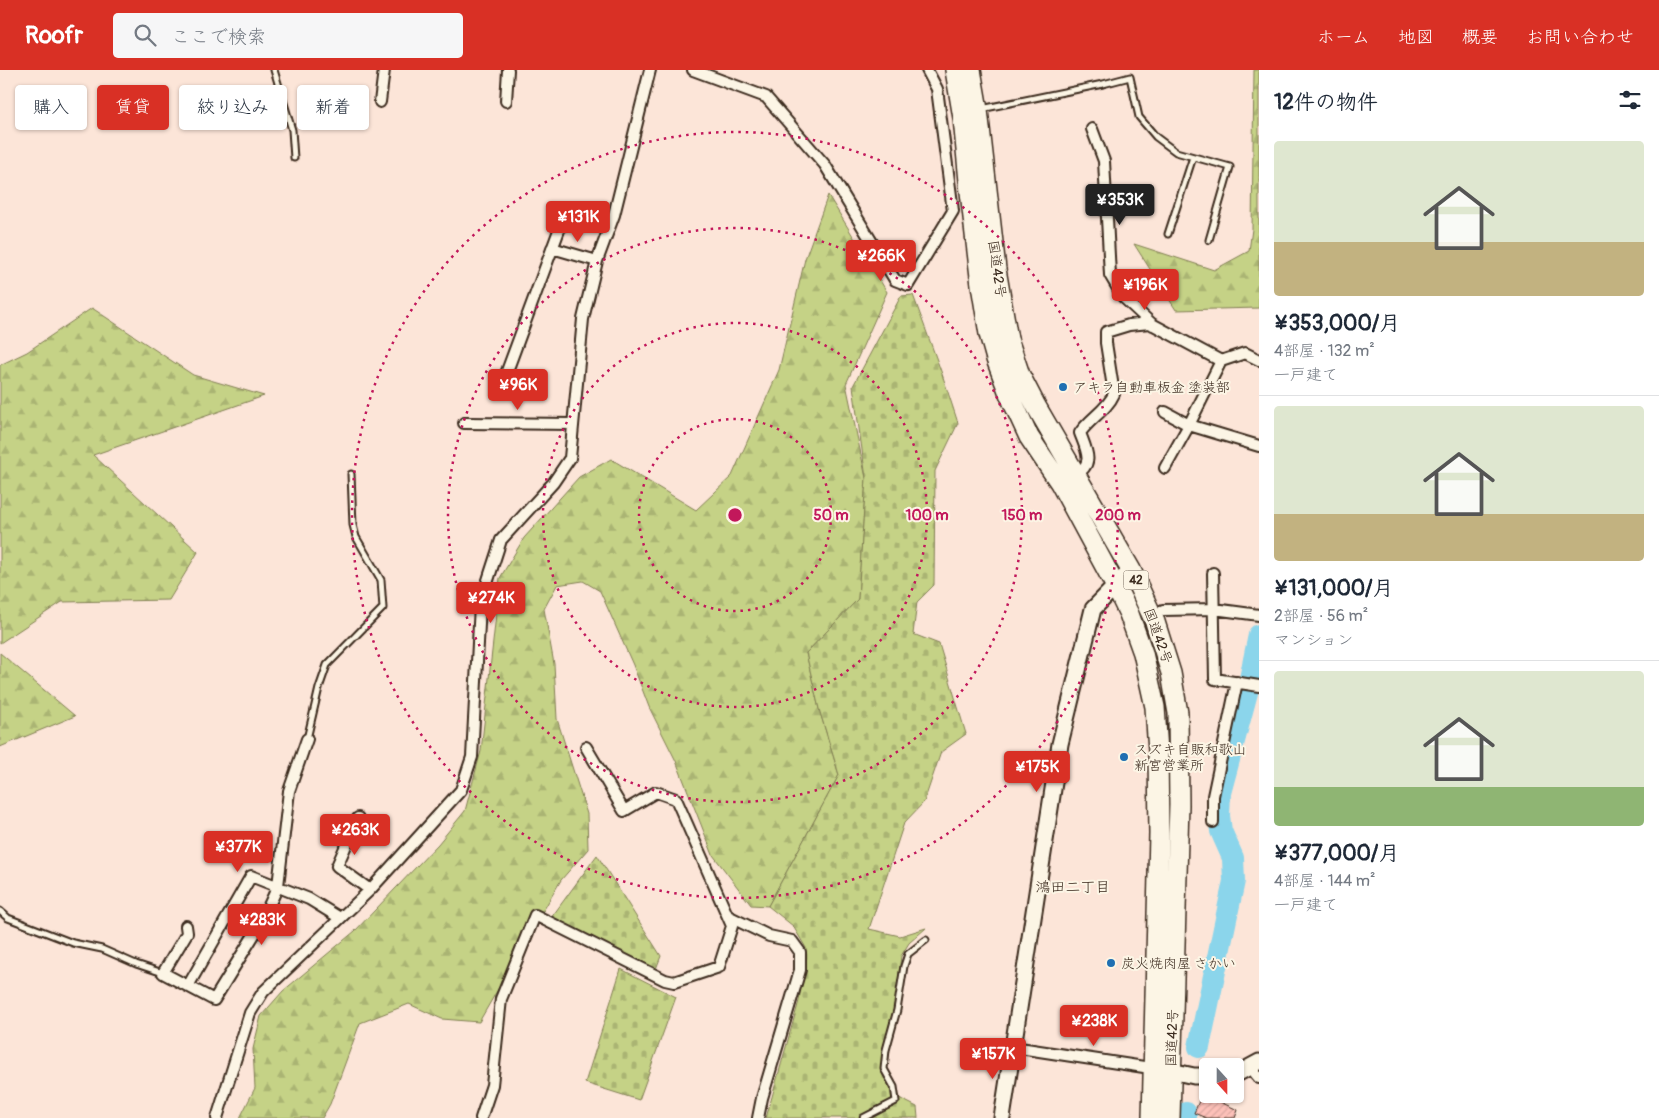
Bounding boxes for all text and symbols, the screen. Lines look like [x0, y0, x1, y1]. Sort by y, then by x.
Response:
search box [113, 13, 463, 58]
text: Roofr [25, 21, 83, 50]
icon: search [131, 21, 159, 49]
text: ここで検索 [171, 25, 266, 49]
text: ホーム [1317, 26, 1370, 49]
text: 地図 [1398, 26, 1434, 49]
text: 概要 [1462, 26, 1498, 49]
text: お問い合わせ [1526, 26, 1634, 49]
chip: 購入 [15, 85, 87, 130]
chip: 賃貸 [97, 85, 169, 130]
chip: 絞り込み [179, 85, 287, 130]
chip: 新着 [297, 85, 369, 130]
icon: filters [1616, 86, 1644, 114]
text: 12件の物件 [1274, 89, 1378, 116]
icon: home [1414, 173, 1504, 263]
pin: ¥353K [1085, 184, 1155, 226]
text: ¥353K [1096, 190, 1144, 210]
pin: ¥131K [543, 200, 613, 243]
text: ¥131K [557, 207, 599, 227]
street label: 国道42号 [985, 239, 1009, 299]
pin: ¥266K [846, 240, 916, 282]
text: ¥266K [857, 246, 905, 266]
pin: ¥196K [1110, 268, 1180, 311]
text: ¥196K [1123, 275, 1167, 295]
text: ¥353,000/月 [1274, 310, 1400, 337]
text: 4部屋 · 132 m² [1274, 341, 1375, 361]
text: 一戸建て [1274, 365, 1338, 385]
pin: ¥96K [488, 368, 548, 411]
text: ¥96K [499, 375, 537, 395]
place label: アキラ自動車板金 塗装部 [1073, 379, 1230, 396]
marker: アキラ自動車板金 塗装部 [1057, 381, 1069, 393]
icon: home [1414, 439, 1504, 529]
centre of rings [726, 506, 744, 524]
text: 50 m [814, 506, 848, 525]
text: 100 m [906, 506, 948, 525]
text: 150 m [1002, 506, 1042, 525]
text: 200 m [1095, 506, 1141, 525]
road number: 42 [1124, 570, 1148, 590]
text: ¥131,000/月 [1274, 575, 1394, 602]
pin: ¥274K [456, 582, 526, 624]
text: ¥274K [467, 588, 515, 608]
street label: 国道42号 [1140, 606, 1176, 666]
text: 2部屋 · 56 m² [1274, 606, 1368, 626]
text: マンション [1274, 630, 1353, 650]
icon: home [1414, 704, 1504, 794]
place label: スズキ自販和歌山 新宮営業所 [1134, 741, 1247, 774]
pin: ¥175K [1002, 750, 1072, 793]
marker: スズキ自販和歌山 新宮営業所 [1118, 751, 1130, 763]
text: ¥175K [1015, 757, 1059, 777]
pin: ¥263K [320, 814, 390, 856]
text: ¥263K [331, 820, 379, 840]
pin: ¥377K [203, 830, 273, 873]
text: ¥377K [215, 837, 261, 857]
text: ¥377,000/月 [1274, 840, 1399, 867]
text: 4部屋 · 144 m² [1274, 871, 1375, 891]
district label: 鴻田二丁目 [1035, 878, 1111, 897]
text: 一戸建て [1274, 895, 1338, 915]
pin: ¥283K [227, 904, 297, 946]
text: ¥283K [239, 910, 285, 930]
place label: 炭火焼肉屋 さかい [1121, 955, 1236, 972]
marker: 炭火焼肉屋 さかい [1105, 957, 1117, 969]
pin: ¥238K [1059, 1004, 1129, 1047]
street label: 国道42号 [1162, 1009, 1182, 1067]
text: ¥238K [1071, 1011, 1117, 1031]
pin: ¥157K [958, 1038, 1028, 1080]
text: ¥157K [971, 1044, 1015, 1064]
north arrow [1199, 1058, 1244, 1102]
map controls [1199, 1058, 1244, 1103]

